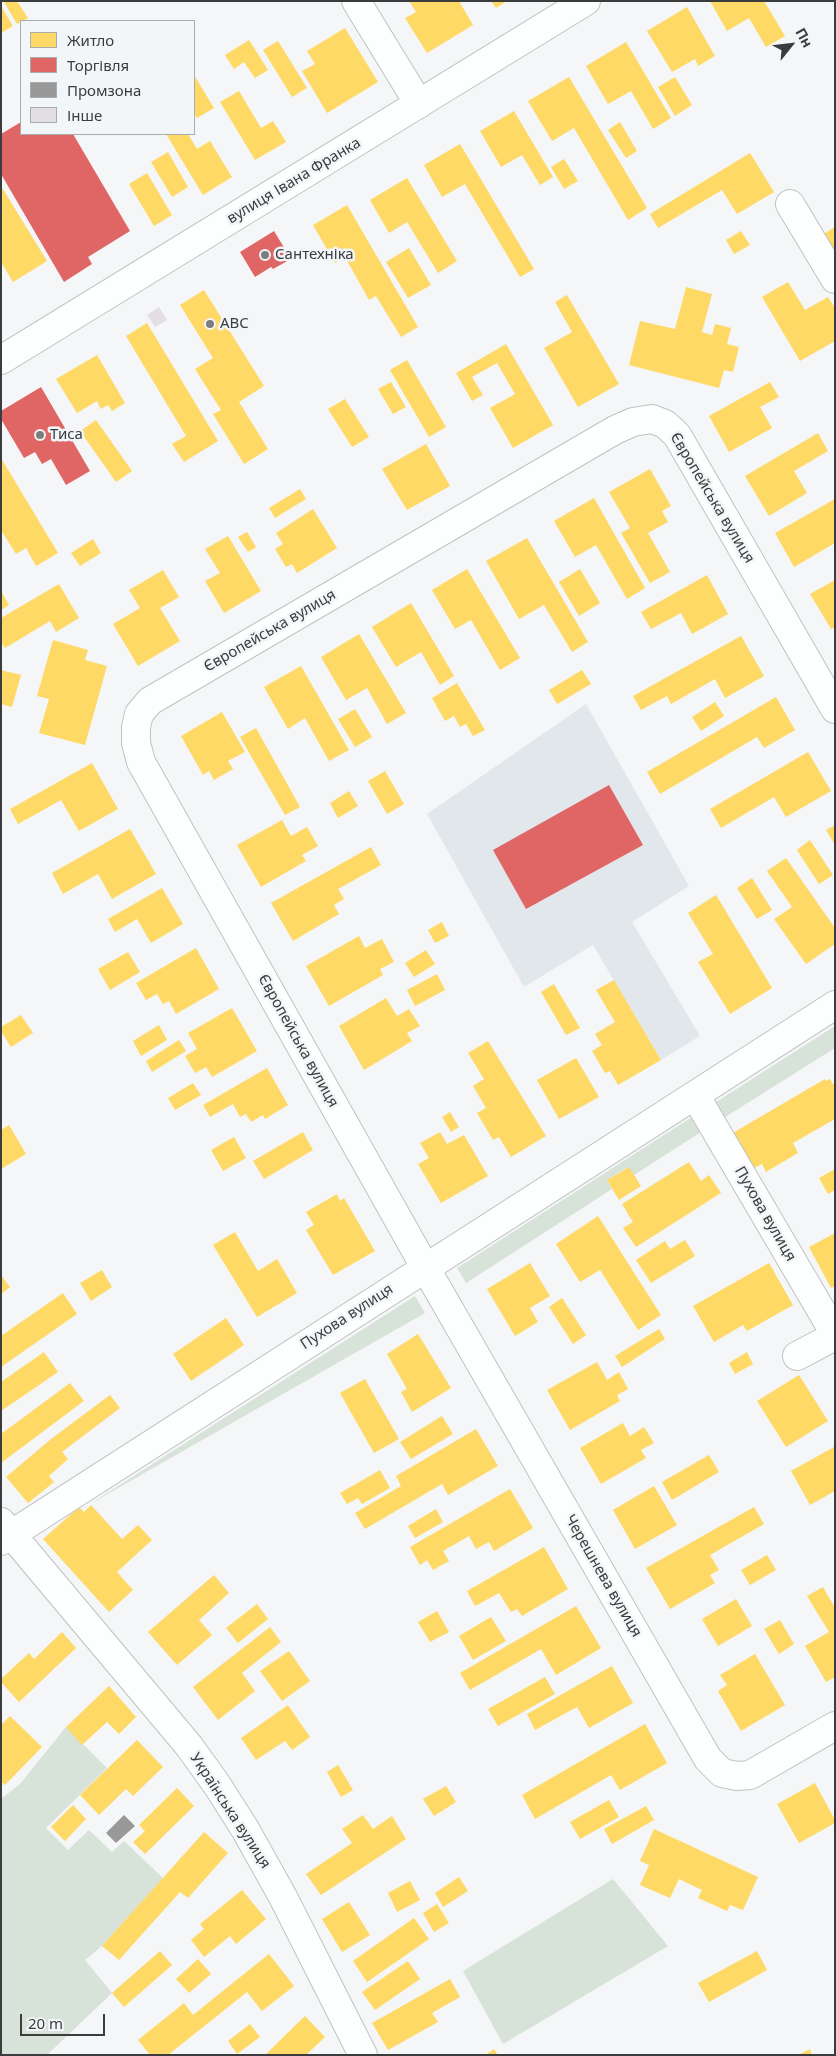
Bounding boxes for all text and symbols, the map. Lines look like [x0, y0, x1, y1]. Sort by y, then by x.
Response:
legend [20, 20, 195, 135]
north arrow [766, 20, 816, 70]
text: Пн [791, 24, 818, 51]
text: Житло [67, 30, 114, 50]
text: Торгівля [67, 55, 129, 75]
text: Промзона [67, 80, 141, 100]
text: Інше [67, 105, 102, 125]
street label: вулиця Івана Франка [224, 134, 364, 228]
place label: Сантехніка [275, 246, 354, 264]
marker: Сантехніка [259, 249, 271, 261]
place label: ABC [220, 315, 249, 333]
marker: ABC [204, 318, 216, 330]
place label: Тиса [50, 426, 83, 444]
marker: Тиса [34, 429, 46, 441]
street label: Європейська вулиця [666, 429, 758, 567]
street label: Європейська вулиця [201, 586, 339, 676]
street label: Європейська вулиця [254, 971, 342, 1111]
street label: Пухова вулиця [731, 1163, 799, 1265]
street label: Пухова вулиця [297, 1280, 397, 1354]
street label: Черешнева вулиця [561, 1512, 645, 1640]
street label: Українська вулиця [186, 1750, 274, 1872]
scale bar [22, 2004, 108, 2036]
text: 20 m [28, 2013, 63, 2033]

